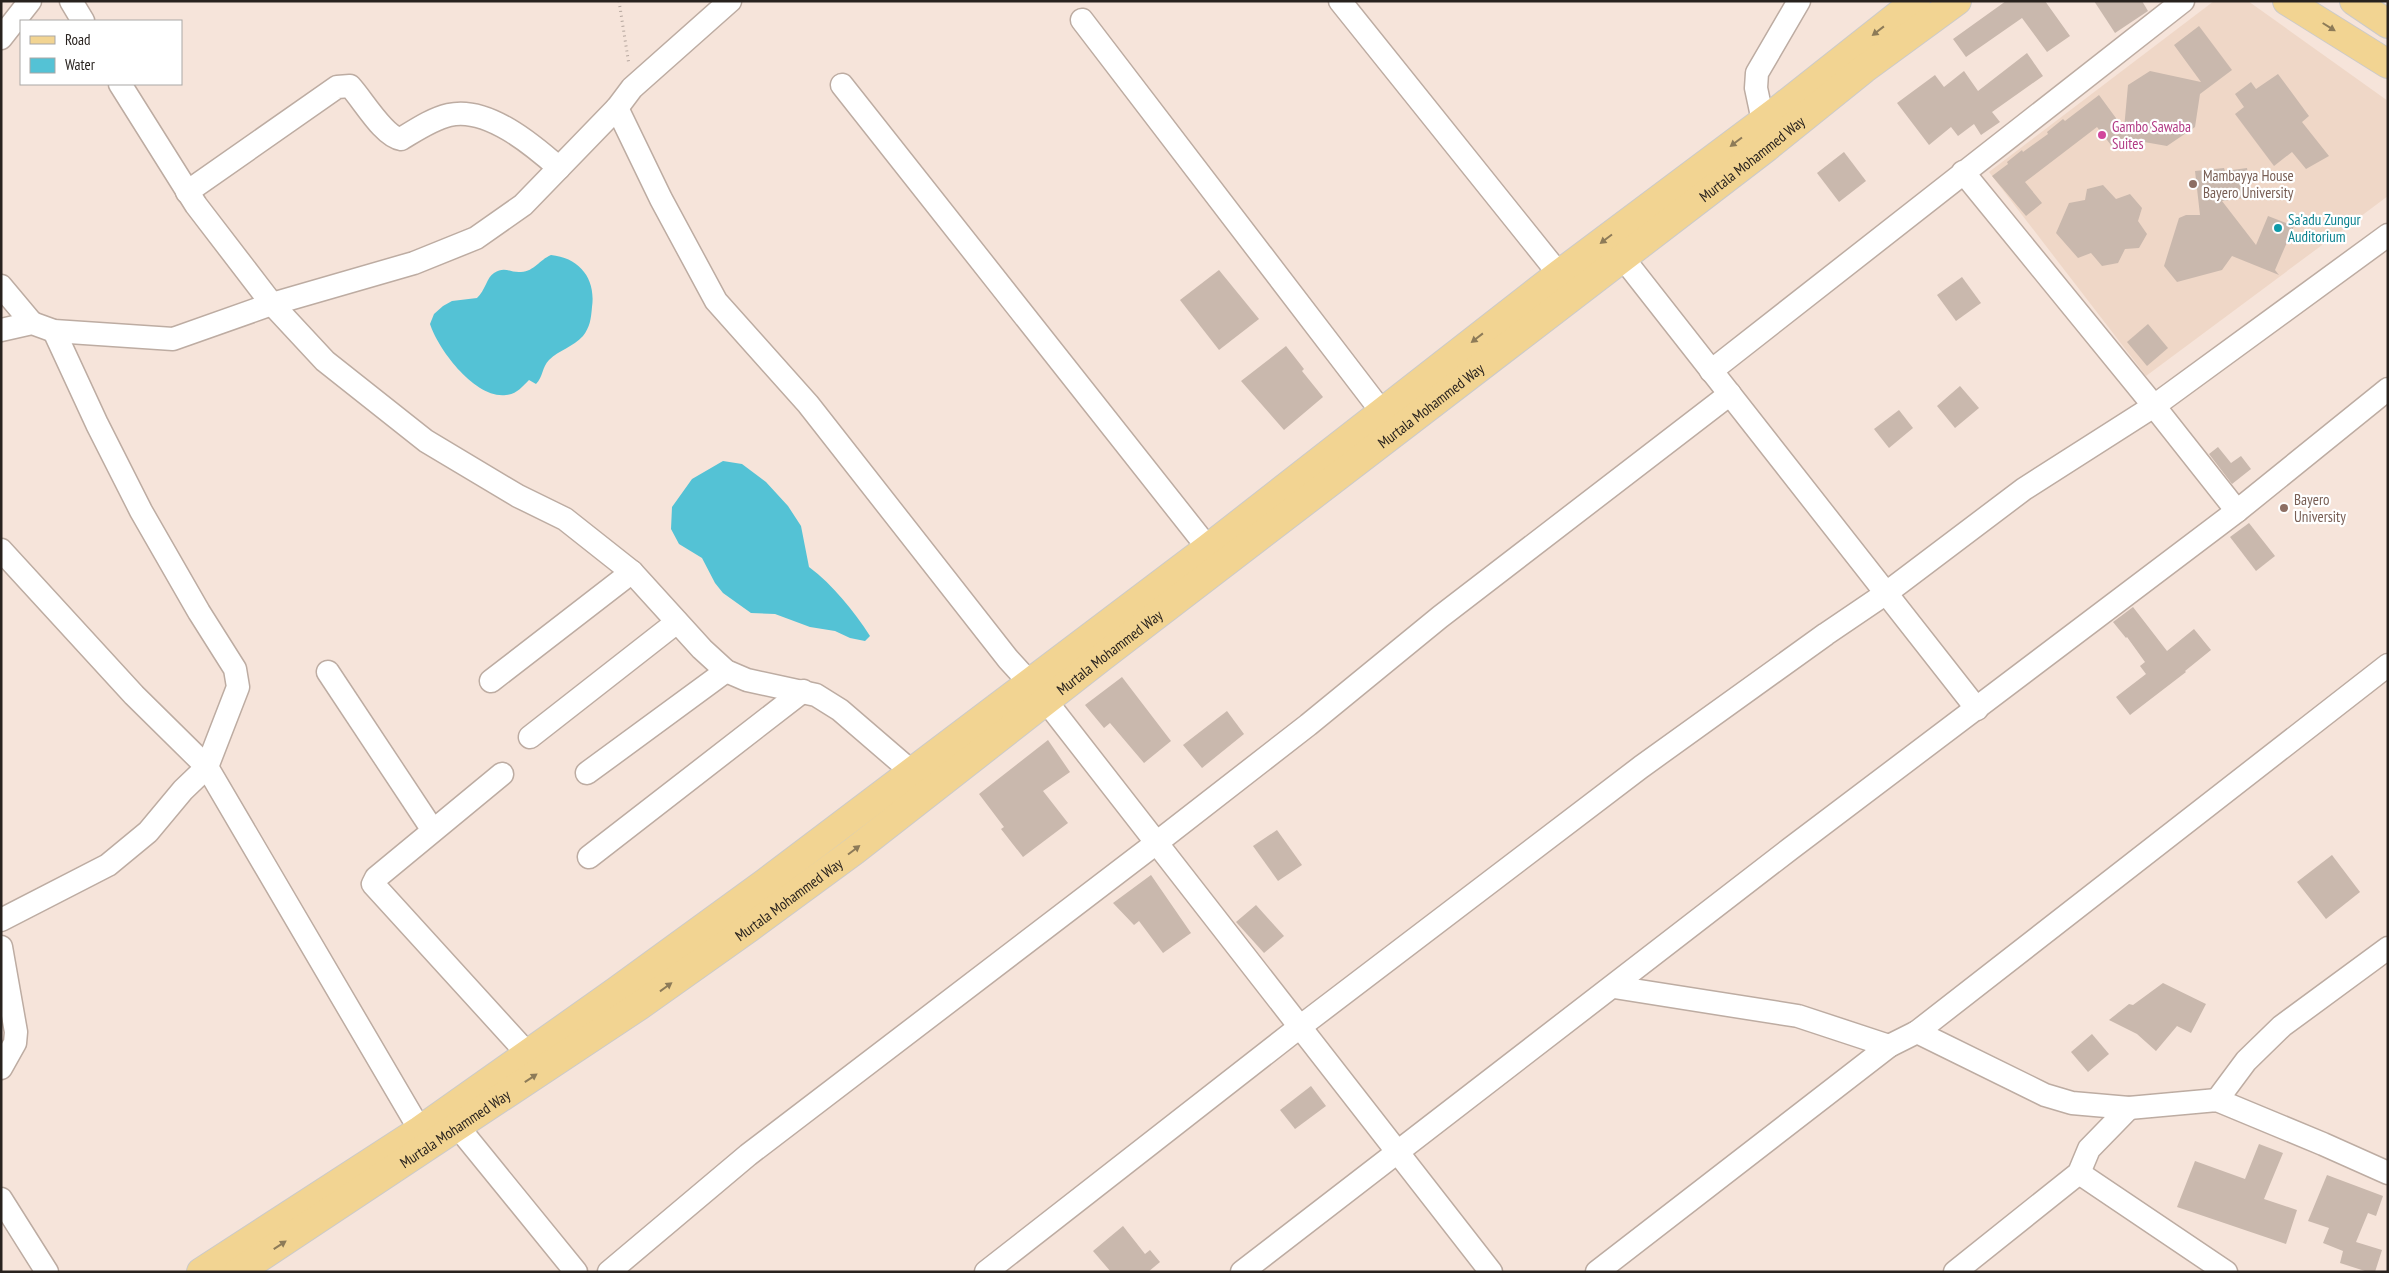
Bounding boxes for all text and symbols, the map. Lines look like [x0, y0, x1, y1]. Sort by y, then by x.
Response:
legend [20, 20, 182, 85]
one-way arrow [2322, 22, 2335, 32]
one-way arrow [1872, 26, 1885, 37]
text: Road [65, 30, 91, 49]
text: Water [65, 55, 96, 74]
street label: Murtala Mohammed Way [1695, 111, 1808, 205]
place label: Gambo Sawaba Suites [2112, 117, 2191, 153]
marker: Gambo Sawaba Suites [2096, 129, 2108, 141]
one-way arrow [1729, 137, 1743, 147]
place label: Mambayya House Bayero University [2203, 166, 2294, 202]
marker: Mambayya House Bayero University [2187, 178, 2199, 190]
place label: Sa'adu Zungur Auditorium [2288, 210, 2362, 246]
marker: Sa'adu Zungur Auditorium [2272, 222, 2284, 234]
one-way arrow [1600, 234, 1613, 245]
one-way arrow [1471, 333, 1484, 344]
street label: Murtala Mohammed Way [1374, 358, 1488, 452]
place label: Bayero University [2294, 490, 2346, 526]
marker: Bayero University [2278, 502, 2290, 514]
street label: Murtala Mohammed Way [1053, 605, 1166, 699]
one-way arrow [847, 845, 860, 856]
street label: Murtala Mohammed Way [731, 853, 846, 945]
one-way arrow [659, 982, 673, 992]
one-way arrow [525, 1073, 538, 1083]
street label: Murtala Mohammed Way [396, 1085, 514, 1172]
one-way arrow [273, 1241, 286, 1250]

